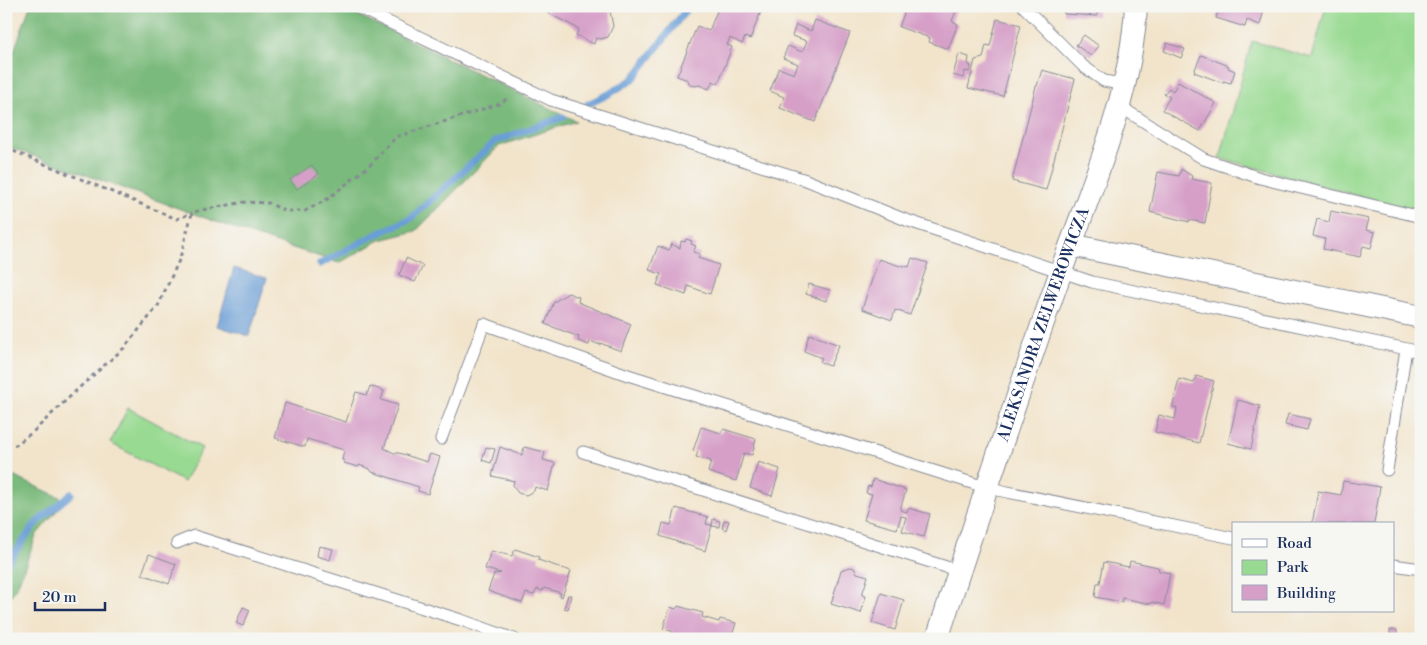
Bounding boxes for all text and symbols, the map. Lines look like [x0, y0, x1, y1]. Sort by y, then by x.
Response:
street label: ALEKSANDRA ZELWEROWICZA [993, 204, 1094, 445]
legend [1232, 522, 1394, 612]
text: Road [1277, 534, 1312, 553]
text: Park [1277, 558, 1309, 577]
scale bar [35, 580, 105, 612]
text: Building [1276, 584, 1336, 603]
text: 20 m [42, 588, 77, 607]

